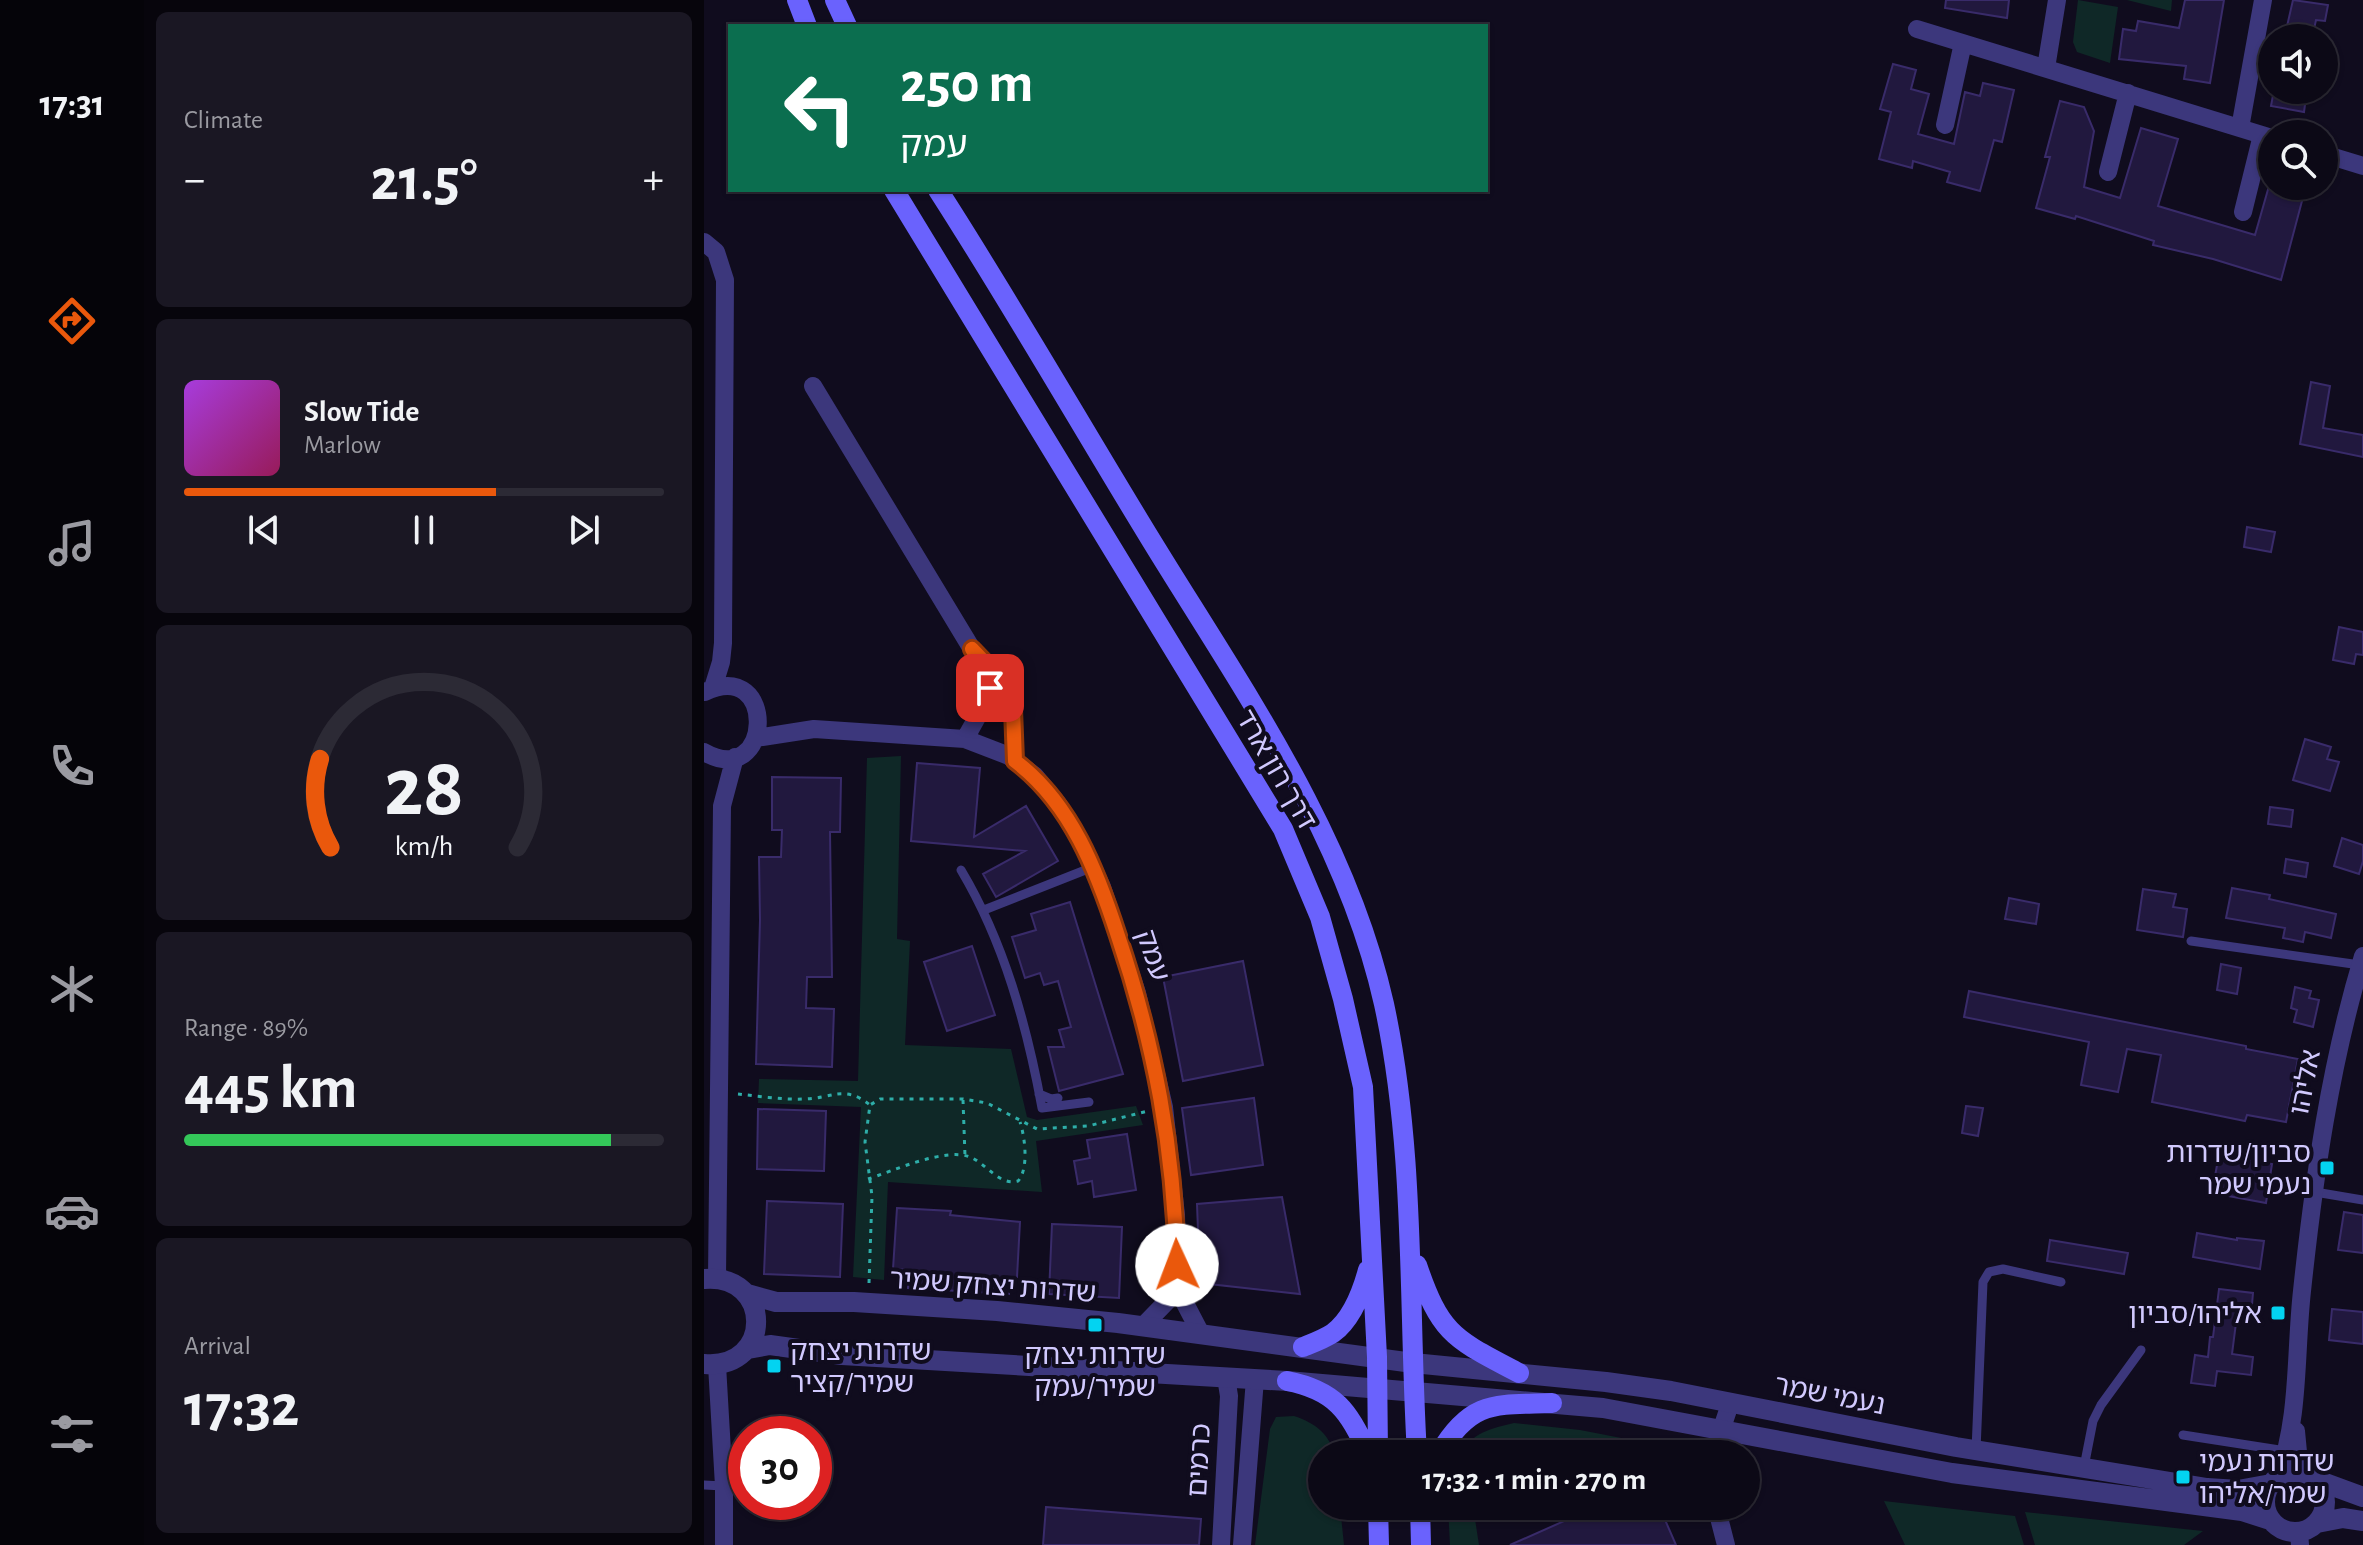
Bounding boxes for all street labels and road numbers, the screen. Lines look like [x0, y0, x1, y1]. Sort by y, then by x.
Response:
street label: דרך רון ארד [1230, 706, 1321, 834]
street label: עמק [1131, 926, 1174, 985]
street label: אליהו [2286, 1047, 2326, 1117]
street label: שדרות יצחק שמיר [888, 1266, 1097, 1308]
street label: נעמי שמר [1772, 1372, 1887, 1420]
street label: כרמים [1184, 1422, 1216, 1498]

